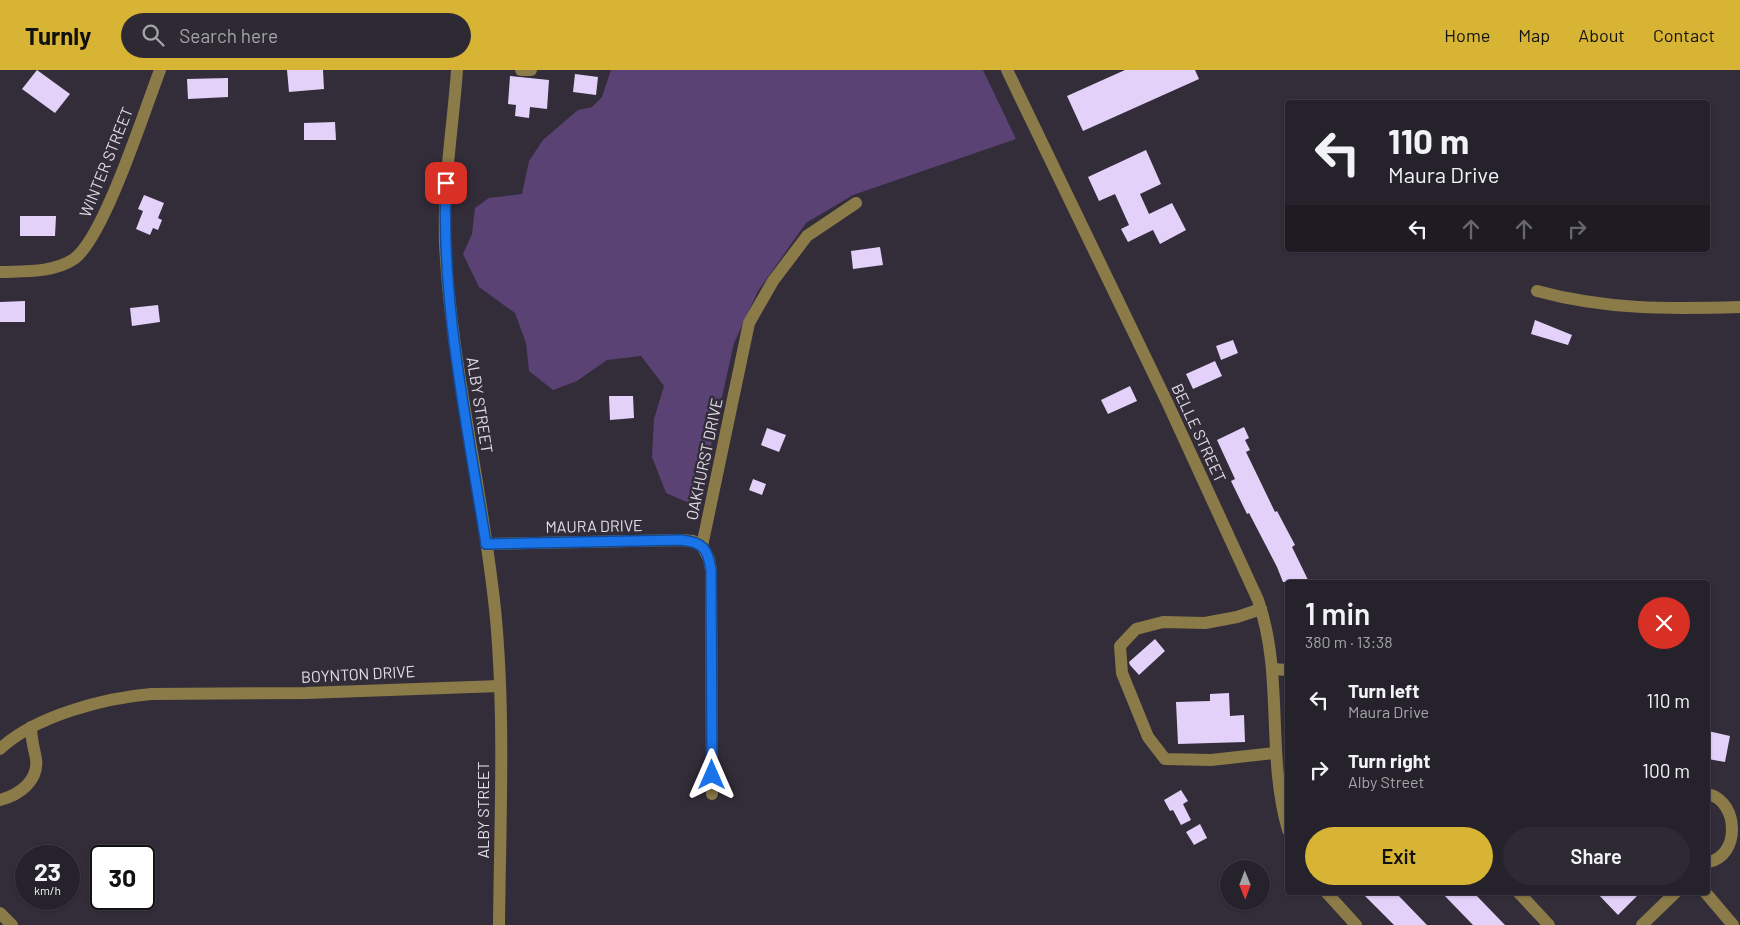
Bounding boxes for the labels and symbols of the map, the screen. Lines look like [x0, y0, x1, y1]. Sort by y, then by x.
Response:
street label: WINTER STREET [75, 104, 136, 220]
pin [425, 162, 467, 204]
street label: ALBY STREET [464, 355, 497, 454]
street label: BELLE STREET [1168, 380, 1231, 485]
street label: OAKHURST DRIVE [681, 396, 726, 522]
street label: MAURA DRIVE [545, 515, 643, 536]
street label: BOYNTON DRIVE [300, 661, 416, 686]
position arrow [685, 748, 737, 800]
street label: ALBY STREET [473, 761, 492, 859]
speed limit sign: 30 [90, 845, 155, 910]
north arrow [1220, 860, 1270, 910]

